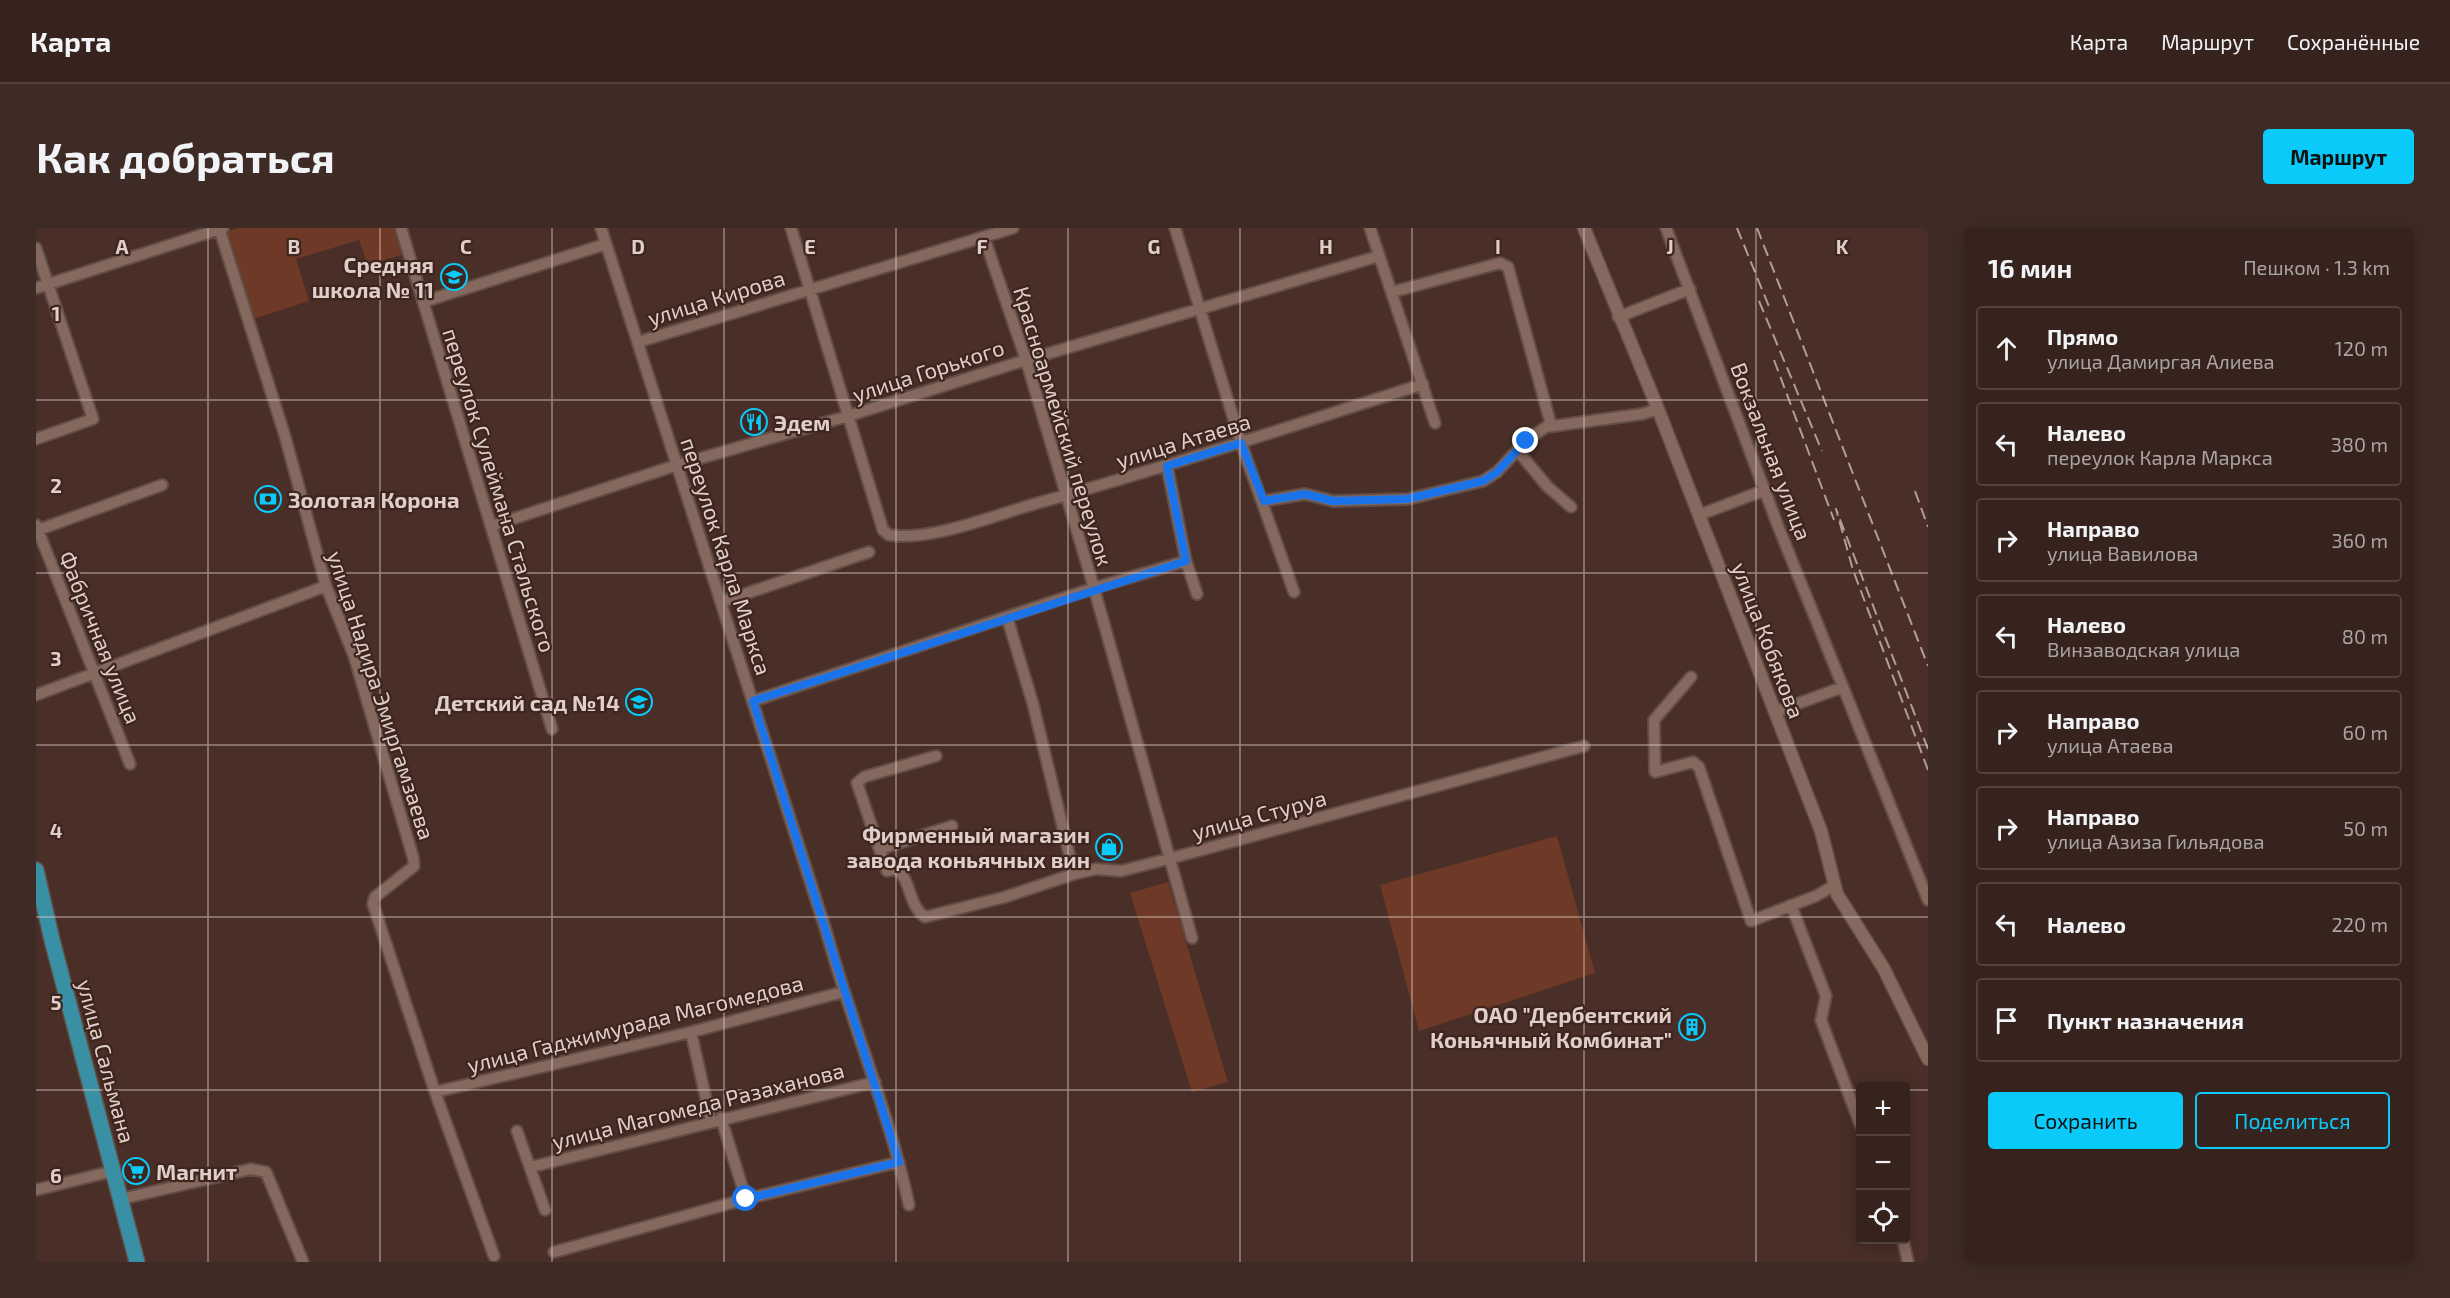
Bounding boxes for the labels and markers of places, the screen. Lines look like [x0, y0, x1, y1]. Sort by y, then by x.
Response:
place label: Средняя школа № 11 [312, 251, 434, 302]
school or university icon: Средняя школа № 11 [439, 262, 469, 292]
restaurant icon: Эдем [739, 407, 769, 437]
place label: Эдем [774, 409, 830, 435]
bank icon: Золотая Корона [253, 484, 283, 514]
place label: Золотая Корона [288, 486, 460, 512]
school or university icon: Детский сад №14 [624, 687, 654, 717]
place label: Детский сад №14 [435, 689, 620, 715]
place label: Фирменный магазин завода коньячных вин [847, 821, 1090, 872]
shop icon: Фирменный магазин завода коньячных вин [1094, 832, 1124, 862]
place label: ОАО "Дербентский Коньячный Комбинат" [1430, 1001, 1672, 1052]
building icon: ОАО "Дербентский Коньячный Комбинат" [1677, 1012, 1707, 1042]
supermarket icon: Магнит [121, 1156, 151, 1186]
place label: Магнит [156, 1158, 237, 1184]

